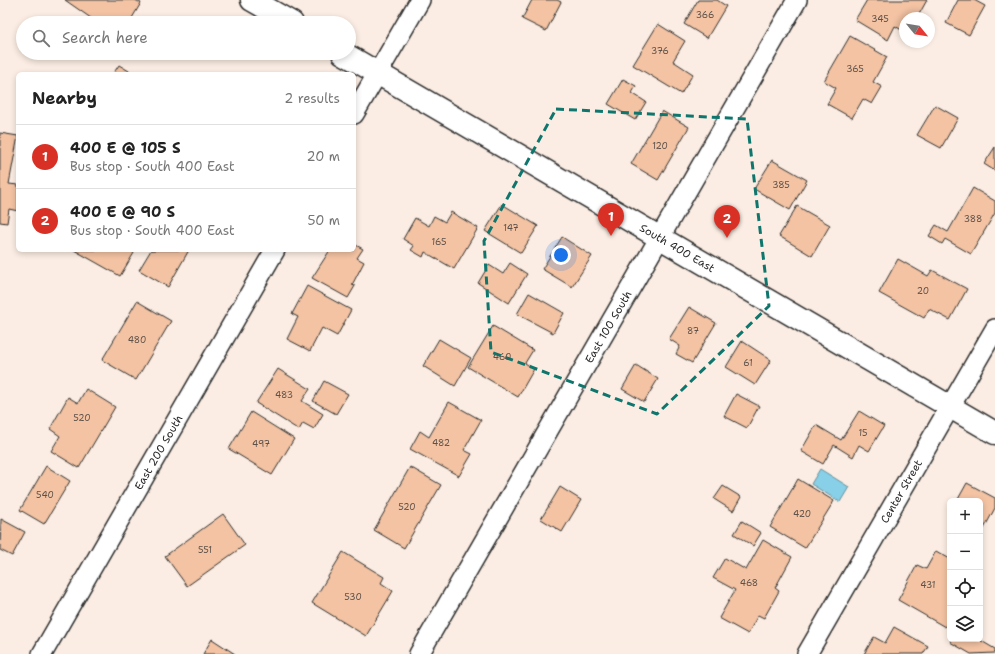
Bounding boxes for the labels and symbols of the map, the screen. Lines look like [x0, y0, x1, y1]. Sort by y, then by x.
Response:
house number: 366 [696, 9, 714, 21]
north arrow [899, 12, 935, 48]
house number: 345 [871, 13, 889, 25]
house number: 376 [651, 45, 669, 57]
house number: 365 [846, 63, 864, 75]
house number: 120 [652, 140, 668, 152]
house number: 385 [772, 179, 790, 191]
pin: 1 [598, 203, 624, 236]
pin: 2 [714, 205, 740, 238]
house number: 388 [964, 213, 982, 225]
street label: South 400 East [637, 221, 718, 276]
house number: 147 [503, 222, 519, 234]
house number: 165 [432, 236, 446, 248]
your location [551, 245, 571, 265]
house number: 20 [917, 285, 929, 297]
street label: East 100 South [582, 288, 635, 366]
house number: 87 [687, 325, 699, 337]
house number: 480 [128, 334, 146, 346]
house number: 460 [493, 351, 511, 363]
house number: 61 [743, 357, 753, 369]
house number: 483 [275, 389, 293, 401]
house number: 520 [73, 412, 91, 424]
street label: East 200 South [131, 412, 186, 493]
house number: 15 [858, 427, 868, 439]
house number: 482 [432, 437, 450, 449]
house number: 497 [252, 438, 270, 450]
street label: Center Street [877, 457, 926, 526]
house number: 540 [36, 489, 54, 501]
house number: 520 [398, 501, 416, 513]
house number: 420 [793, 508, 811, 520]
house number: 551 [198, 544, 212, 556]
house number: 468 [740, 577, 758, 589]
house number: 431 [920, 579, 936, 591]
house number: 530 [344, 591, 362, 603]

